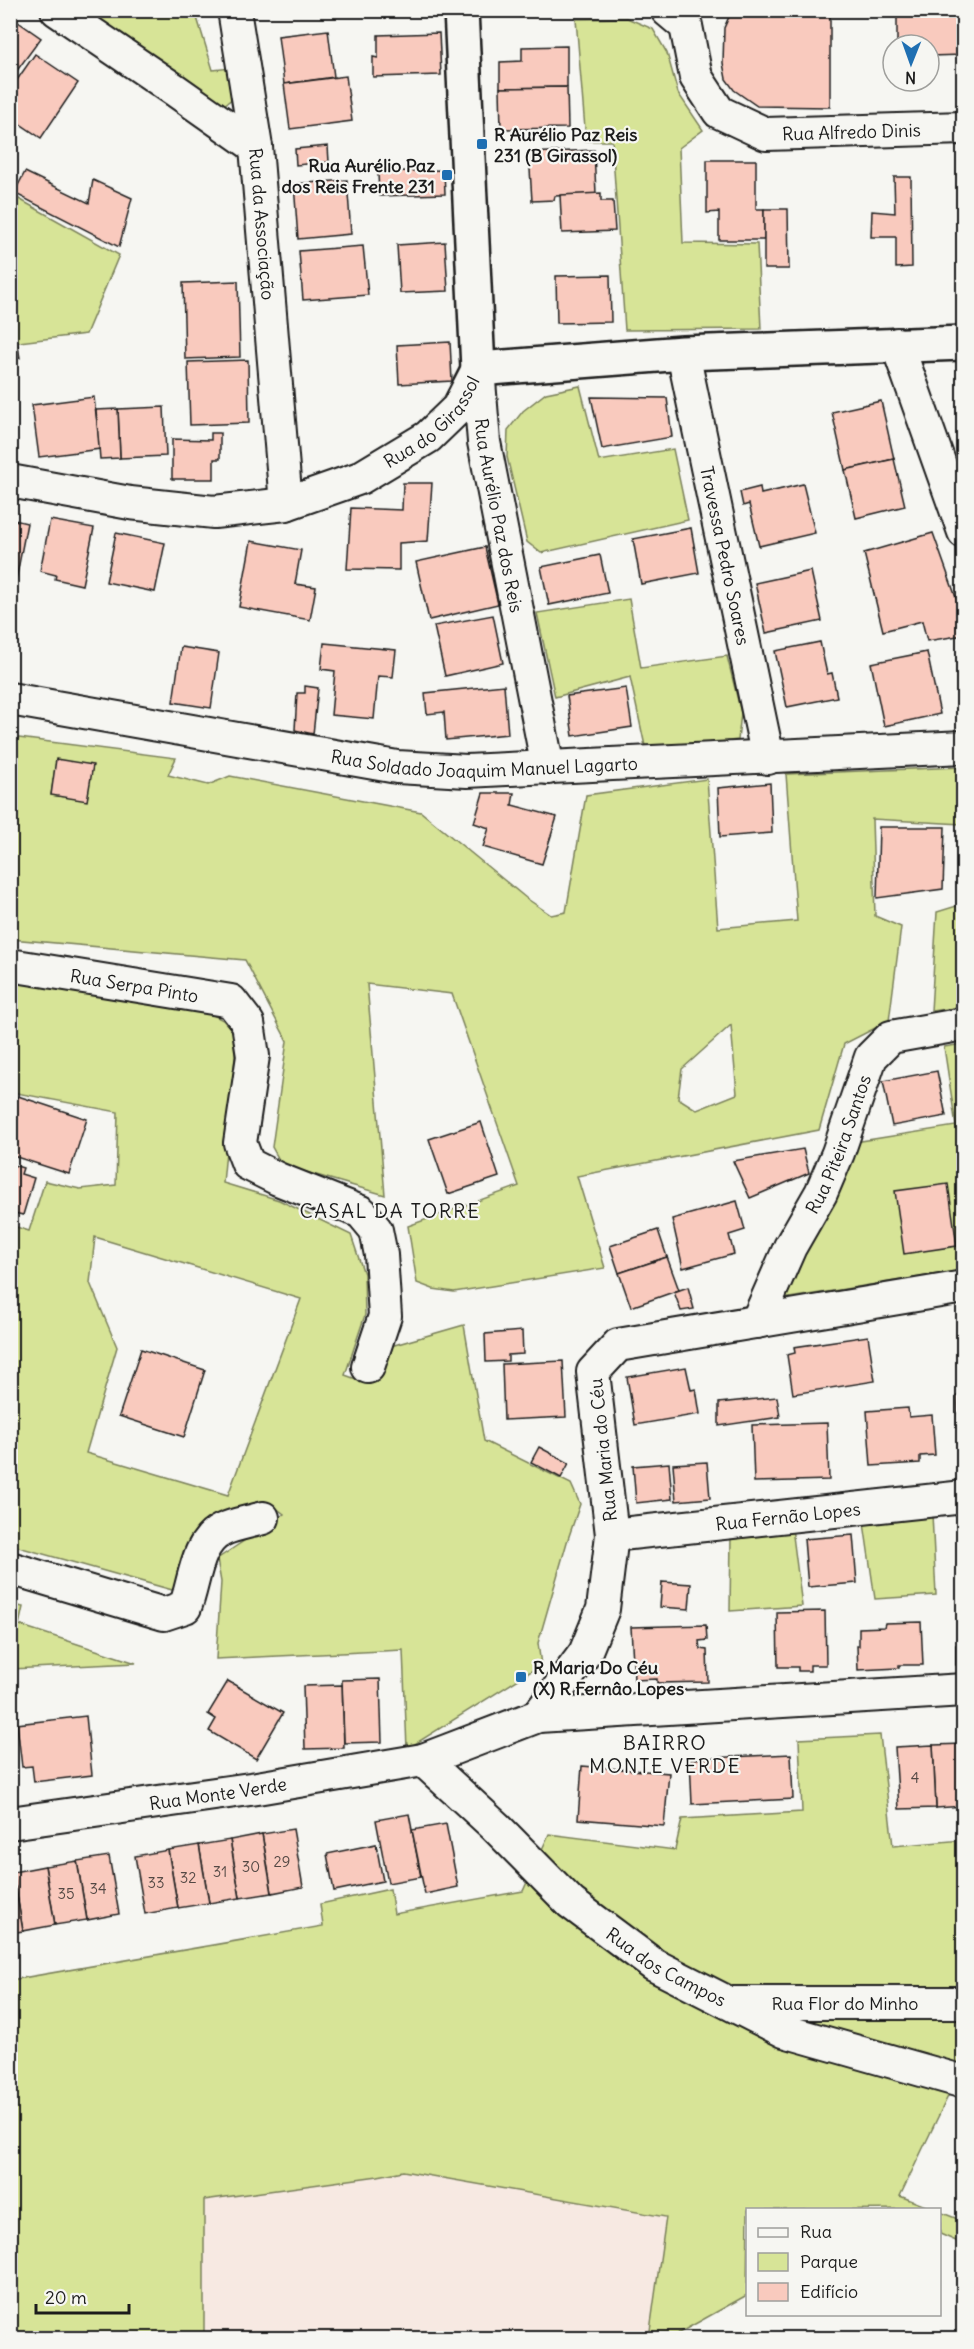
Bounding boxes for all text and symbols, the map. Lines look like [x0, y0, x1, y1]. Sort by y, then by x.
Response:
north arrow [881, 33, 941, 93]
text: N [905, 68, 916, 88]
street label: Rua Alfredo Dinis [782, 118, 921, 145]
place label: R Aurélio Paz Reis 231 (B Girassol) [494, 123, 637, 167]
marker: R Aurélio Paz Reis 231 (B Girassol) [475, 137, 489, 151]
street label: Rua da Associação [245, 147, 280, 301]
place label: Rua Aurélio Paz dos Reis Frente 231 [281, 154, 435, 198]
marker: Rua Aurélio Paz dos Reis Frente 231 [440, 168, 454, 182]
street label: Rua do Girassol [379, 372, 484, 473]
street label: Rua Aurélio Paz dos Reis [471, 417, 529, 614]
street label: Travessa Pedro Soares [696, 464, 755, 647]
street label: Rua Soldado Joaquim Manuel Lagarto [329, 744, 638, 783]
street label: Rua Serpa Pinto [69, 963, 200, 1007]
street label: Rua Piteira Santos [800, 1072, 876, 1218]
district label: CASAL DA TORRE [300, 1198, 480, 1223]
street label: Rua Maria do Céu [584, 1377, 622, 1523]
street label: Rua Fernão Lopes [714, 1497, 862, 1535]
place label: R Maria Do Céu (X) R Fernâo Lopes [533, 1656, 684, 1700]
marker: R Maria Do Céu (X) R Fernâo Lopes [514, 1670, 528, 1684]
district label: BAIRRO MONTE VERDE [589, 1730, 741, 1778]
house number: 4 [911, 1768, 920, 1787]
street label: Rua Monte Verde [148, 1772, 288, 1815]
house number: 29 [274, 1852, 290, 1871]
house number: 30 [242, 1857, 260, 1876]
house number: 31 [213, 1862, 227, 1881]
house number: 32 [180, 1868, 196, 1887]
house number: 33 [147, 1873, 165, 1892]
house number: 34 [89, 1879, 107, 1898]
house number: 35 [57, 1884, 75, 1903]
street label: Rua dos Campos [602, 1922, 730, 2011]
street label: Rua Flor do Minho [772, 1992, 918, 2015]
legend [746, 2208, 941, 2316]
text: Rua [800, 2220, 832, 2243]
text: Parque [800, 2250, 858, 2273]
scale bar [36, 2277, 129, 2315]
text: Edifício [800, 2280, 858, 2303]
text: 20 m [45, 2286, 87, 2309]

